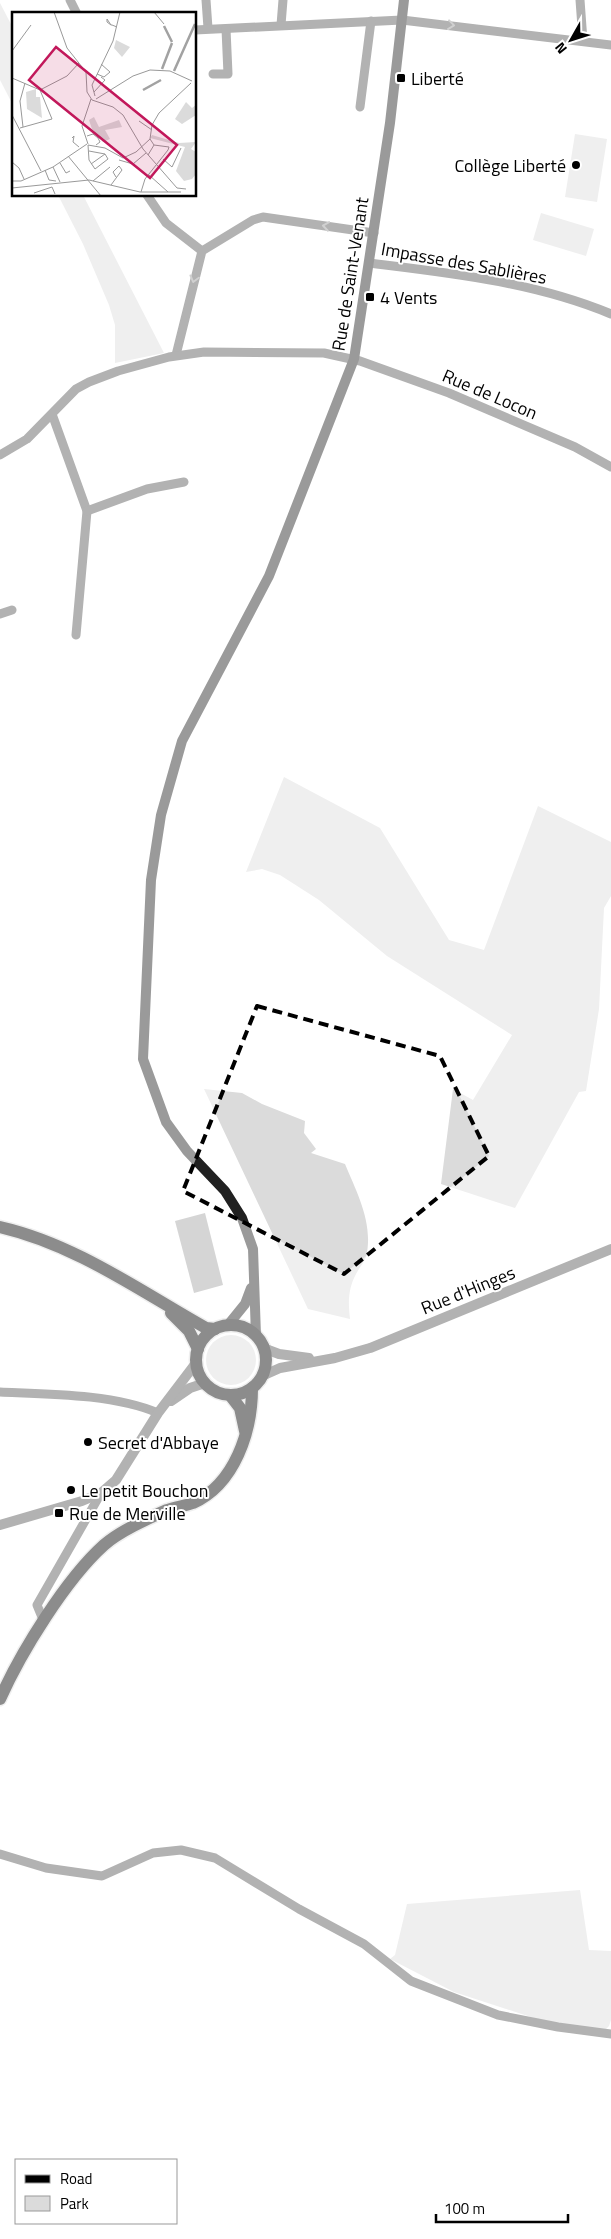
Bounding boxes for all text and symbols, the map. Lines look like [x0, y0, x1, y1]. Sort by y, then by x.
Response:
inset map [12, 12, 196, 196]
north arrow [546, 15, 596, 65]
one-way arrow [447, 19, 455, 30]
text: N [549, 38, 572, 59]
place label: Liberté [411, 65, 464, 92]
marker: Liberté [395, 72, 407, 84]
place label: Collège Liberté [454, 152, 566, 179]
marker: Collège Liberté [570, 159, 582, 171]
street label: Rue de Saint-Venant [325, 194, 376, 353]
one-way arrow [321, 221, 329, 232]
street label: Impasse des Sablières [379, 235, 549, 291]
one-way arrow [189, 274, 200, 283]
place label: 4 Vents [380, 284, 437, 311]
marker: 4 Vents [364, 291, 376, 303]
street label: Rue de Locon [438, 362, 542, 426]
street label: Rue d'Hinges [417, 1259, 519, 1321]
place label: Secret d'Abbaye [98, 1429, 219, 1456]
marker: Secret d'Abbaye [82, 1436, 94, 1448]
place label: Le petit Bouchon [81, 1477, 208, 1504]
marker: Le petit Bouchon [65, 1484, 77, 1496]
place label: Rue de Merville [69, 1500, 186, 1527]
marker: Rue de Merville [53, 1507, 65, 1519]
legend [15, 2159, 178, 2224]
text: Road [60, 2167, 92, 2190]
text: Park [60, 2192, 89, 2215]
scale bar [436, 2192, 568, 2224]
text: 100 m [444, 2197, 485, 2220]

